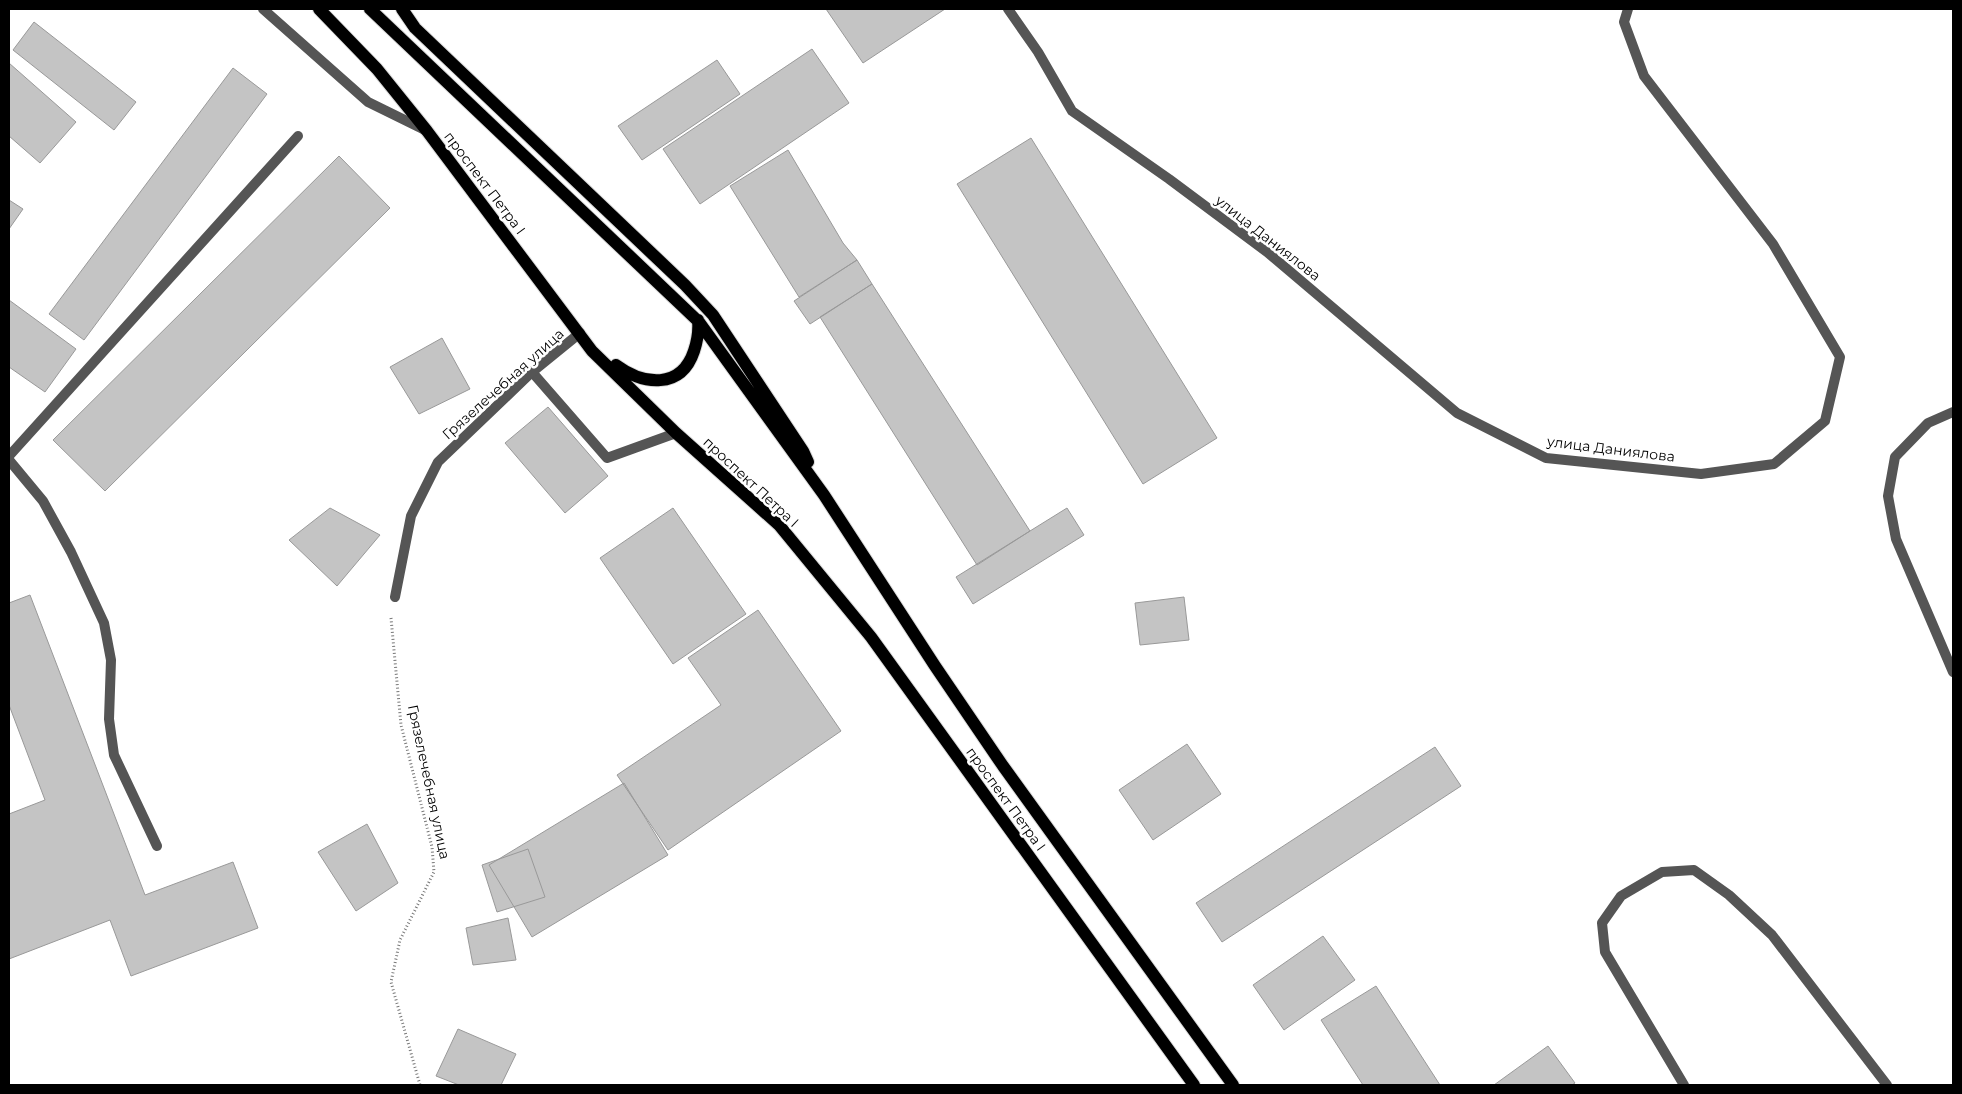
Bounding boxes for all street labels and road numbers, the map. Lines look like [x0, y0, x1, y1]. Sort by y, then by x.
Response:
street label: проспект Петра I [440, 128, 530, 238]
street label: улица Даниялова [1211, 191, 1324, 285]
street label: Грязелечебная улица [438, 325, 568, 443]
street label: улица Даниялова [1545, 432, 1676, 466]
street label: проспект Петра I [699, 433, 803, 531]
street label: Грязелечебная улица [404, 703, 454, 861]
street label: проспект Петра I [962, 743, 1050, 855]

